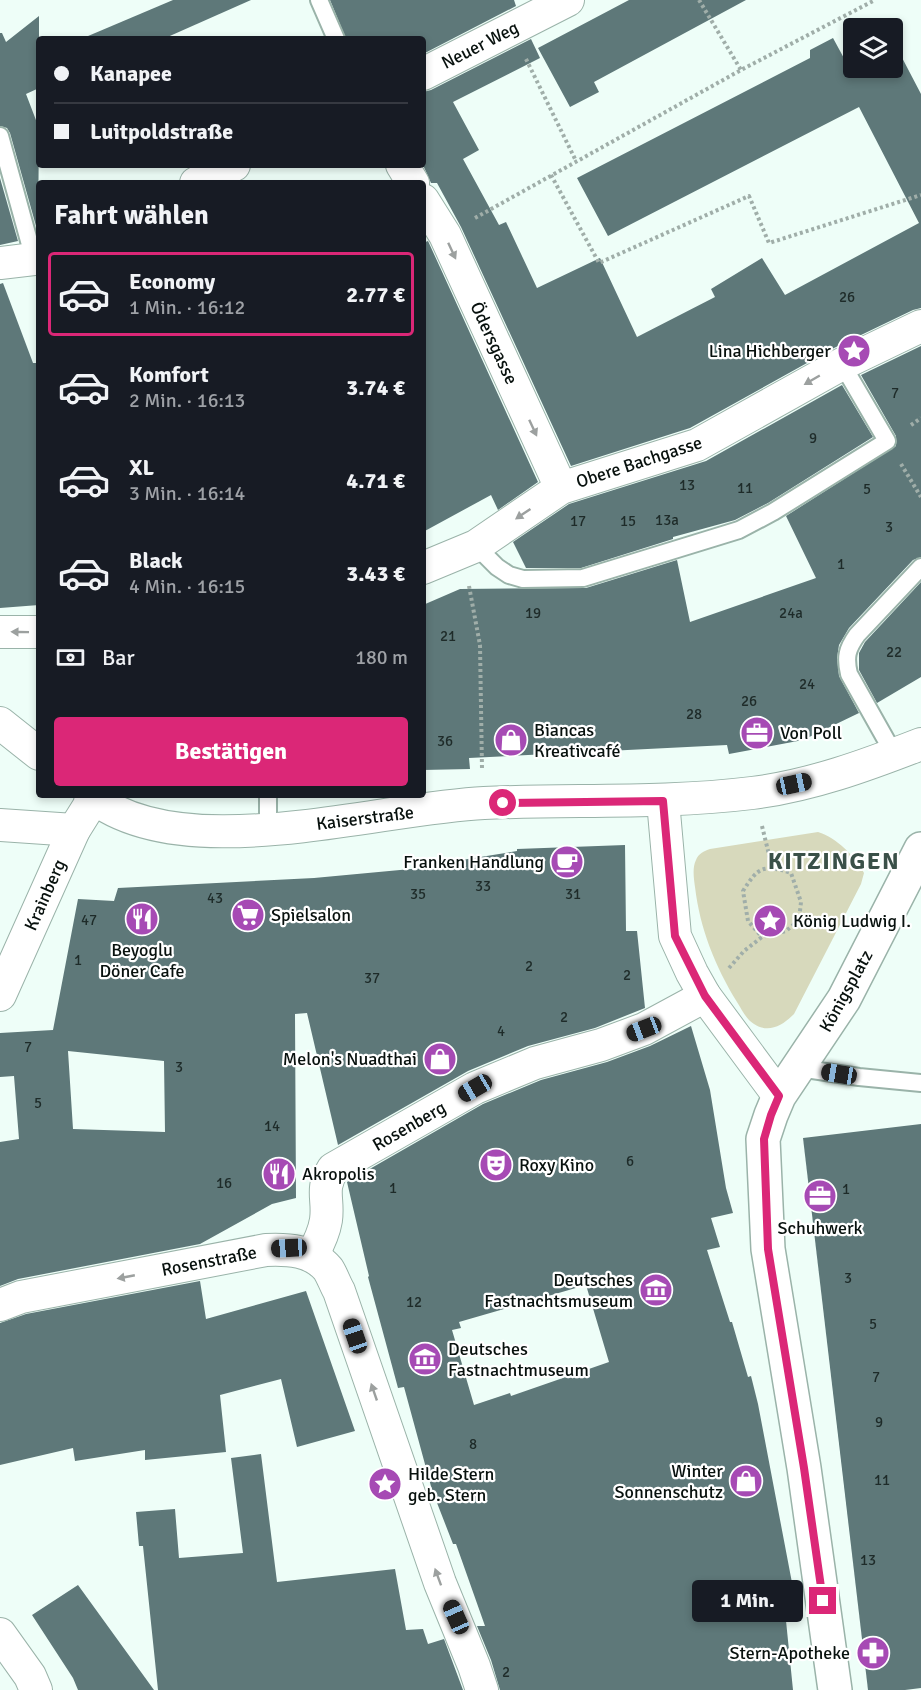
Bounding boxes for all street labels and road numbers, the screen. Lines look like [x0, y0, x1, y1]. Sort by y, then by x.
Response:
street label: Neuer Weg [438, 16, 522, 74]
street label: Ödersgasse [465, 298, 523, 388]
street label: Obere Bachgasse [573, 431, 705, 493]
street label: Kaiserstraße [315, 801, 415, 835]
street label: Krainberg [20, 856, 70, 934]
street label: Königsplatz [814, 946, 878, 1036]
street label: Rosenberg [368, 1096, 450, 1156]
street label: Rosenstraße [159, 1241, 259, 1281]

